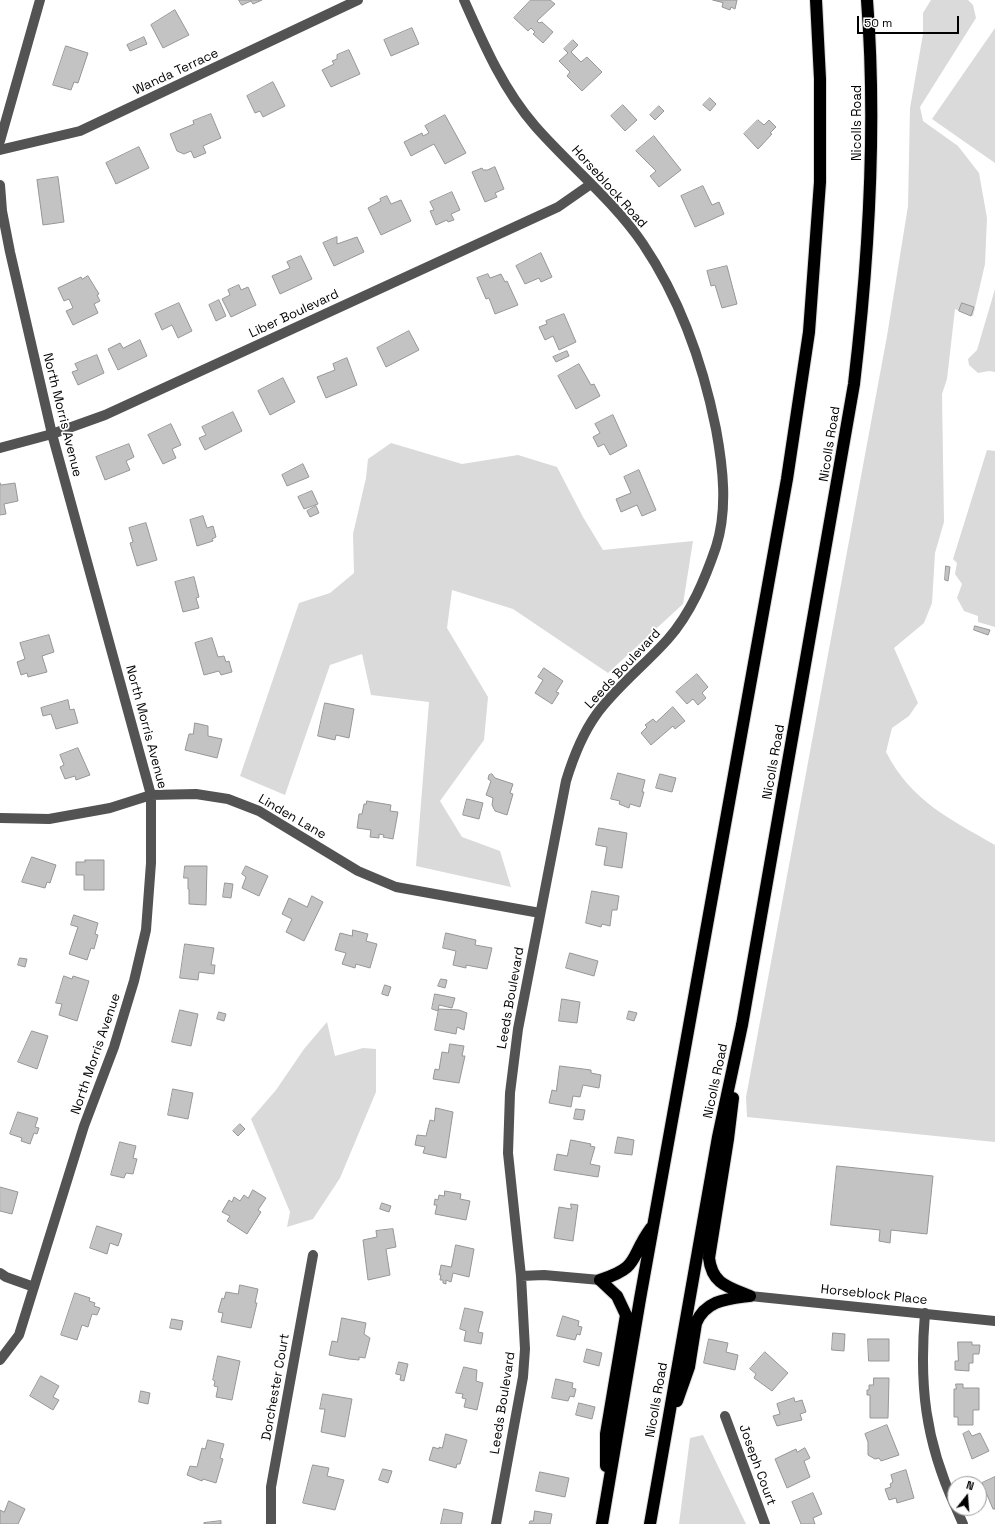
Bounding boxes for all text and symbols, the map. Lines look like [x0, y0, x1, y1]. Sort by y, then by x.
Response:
scale bar [859, 8, 961, 34]
text: 50 m [864, 15, 892, 31]
street label: Wanda Terrace [131, 45, 221, 99]
street label: Nicolls Road [849, 85, 865, 161]
street label: Horseblock Road [568, 143, 650, 231]
street label: Liber Boulevard [247, 286, 341, 342]
street label: North Morris Avenue [39, 351, 85, 479]
street label: Nicolls Road [816, 405, 844, 483]
street label: Leeds Boulevard [582, 626, 664, 712]
street label: North Morris Avenue [122, 664, 170, 790]
street label: Nicolls Road [760, 723, 788, 801]
street label: Linden Lane [255, 791, 329, 843]
street label: Leeds Boulevard [494, 946, 528, 1050]
street label: North Morris Avenue [68, 991, 124, 1117]
street label: Nicolls Road [700, 1042, 732, 1120]
street label: Horseblock Place [820, 1282, 928, 1308]
street label: Dorchester Court [259, 1332, 293, 1442]
street label: Leeds Boulevard [487, 1351, 519, 1455]
street label: Nicolls Road [643, 1361, 671, 1439]
street label: Joseph Court [735, 1422, 779, 1508]
north arrow [947, 1476, 987, 1516]
text: N [965, 1478, 976, 1493]

